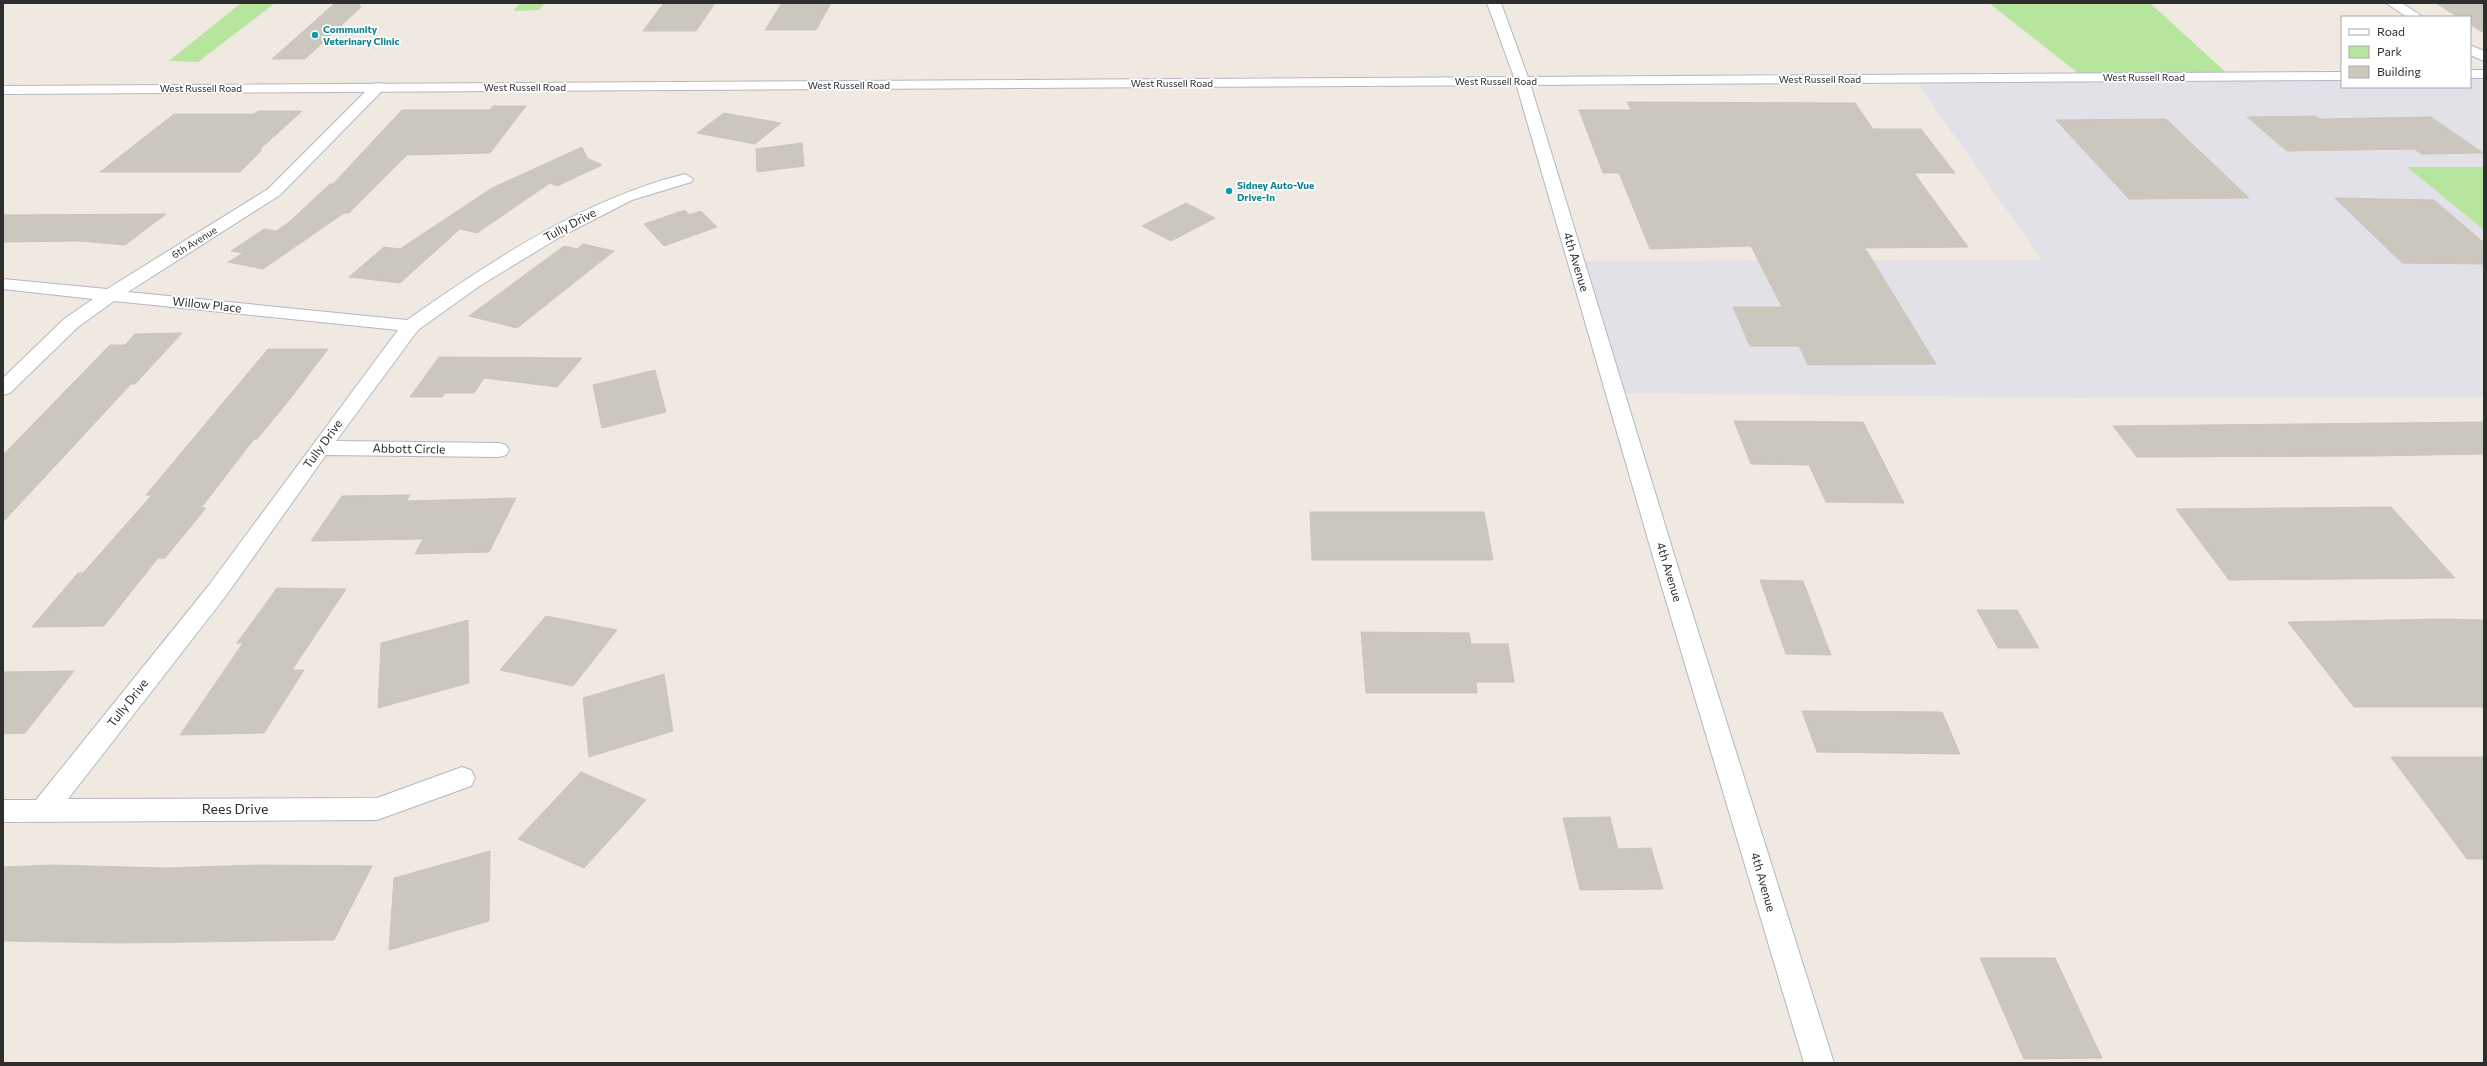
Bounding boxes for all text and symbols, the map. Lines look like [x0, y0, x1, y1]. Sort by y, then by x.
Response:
legend [2341, 16, 2471, 88]
place label: Community Veterinary Clinic [323, 23, 399, 47]
text: Road [2377, 24, 2405, 38]
marker: Community Veterinary Clinic [310, 30, 320, 40]
text: Park [2377, 44, 2403, 58]
text: Building [2377, 64, 2421, 78]
street label: West Russell Road [2103, 71, 2185, 83]
street label: West Russell Road [1779, 73, 1861, 85]
street label: West Russell Road [1455, 75, 1537, 87]
street label: West Russell Road [1131, 77, 1213, 89]
street label: West Russell Road [808, 79, 890, 91]
street label: West Russell Road [484, 81, 566, 93]
street label: West Russell Road [160, 82, 242, 94]
place label: Sidney Auto-Vue Drive-In [1237, 179, 1314, 203]
marker: Sidney Auto-Vue Drive-In [1224, 186, 1234, 196]
street label: Tully Drive [541, 205, 598, 244]
street label: 6th Avenue [169, 223, 219, 261]
street label: 4th Avenue [1561, 230, 1593, 293]
street label: Willow Place [172, 293, 242, 315]
street label: Tully Drive [300, 416, 345, 471]
street label: Abbott Circle [372, 440, 446, 456]
street label: 4th Avenue [1654, 540, 1686, 603]
street label: Tully Drive [104, 676, 150, 729]
street label: Rees Drive [202, 800, 268, 817]
street label: 4th Avenue [1749, 850, 1779, 913]

